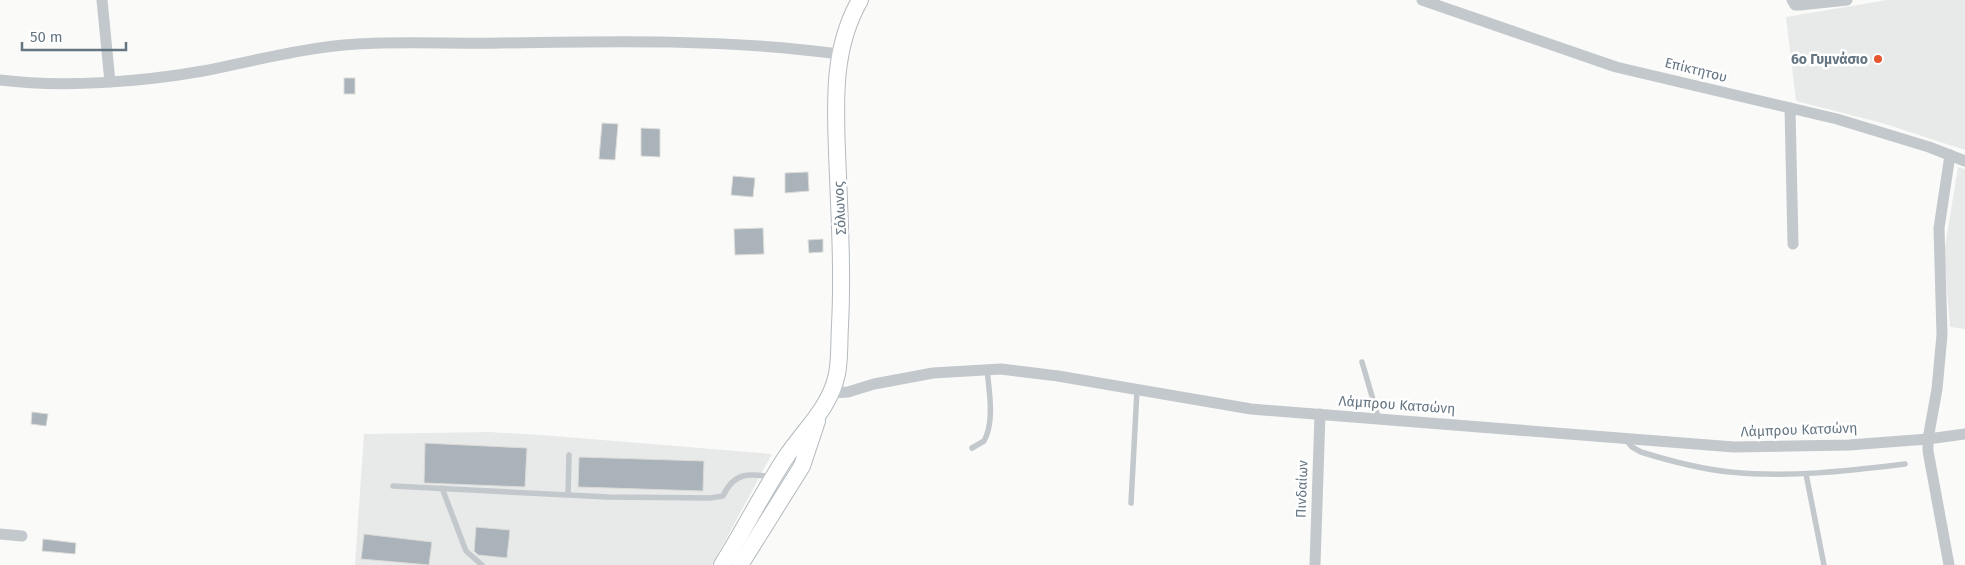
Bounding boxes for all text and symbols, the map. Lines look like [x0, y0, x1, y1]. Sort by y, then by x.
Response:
scale bar [22, 20, 126, 52]
text: 50 m [30, 28, 63, 46]
place label: 6ο Γυμνάσιο [1791, 51, 1868, 68]
marker: 6ο Γυμνάσιο [1872, 53, 1884, 65]
street label: Επίκτητου [1663, 54, 1729, 86]
street label: Σόλωνος [830, 180, 850, 235]
street label: Λάμπρου Κατσώνη [1338, 392, 1456, 418]
street label: Λάμπρου Κατσώνη [1740, 419, 1858, 441]
street label: Πινδαίων [1292, 459, 1312, 518]

